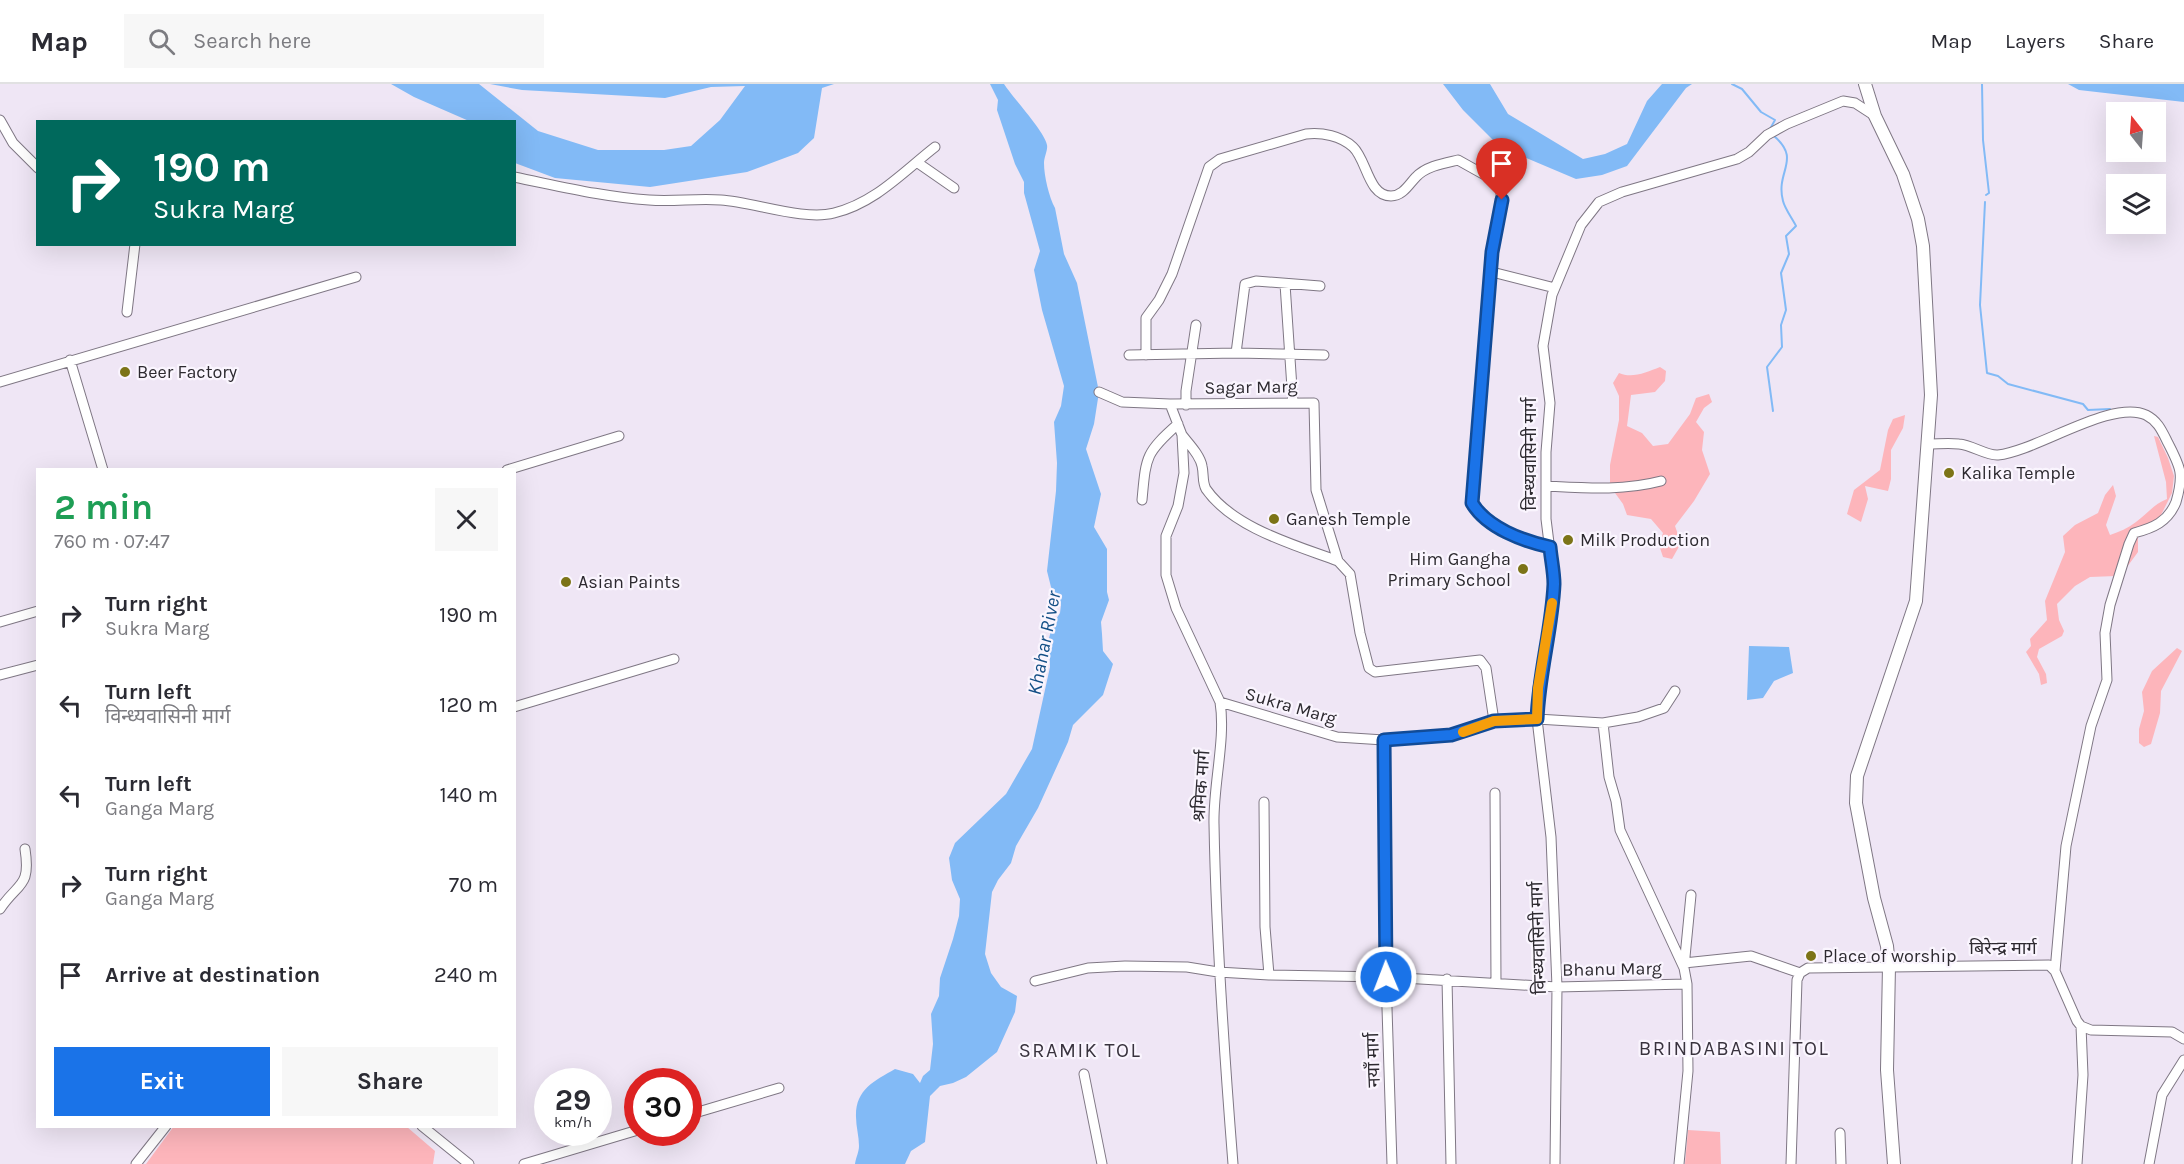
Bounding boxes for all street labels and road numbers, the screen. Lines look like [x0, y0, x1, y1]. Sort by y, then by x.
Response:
street label: Sagar Marg [1204, 375, 1298, 399]
street label: विन्ध्यवासिनी मार्ग [1519, 397, 1541, 510]
street label: Sukra Marg [1243, 682, 1339, 730]
street label: श्रमिक मार्ग [1188, 748, 1215, 823]
street label: विन्ध्यवासिनी मार्ग [1525, 880, 1551, 995]
street label: बिरेन्द्र मार्ग [1969, 937, 2038, 959]
street label: Bhanu Marg [1562, 957, 1662, 981]
street label: नयाँ मार्ग [1361, 1031, 1385, 1088]

